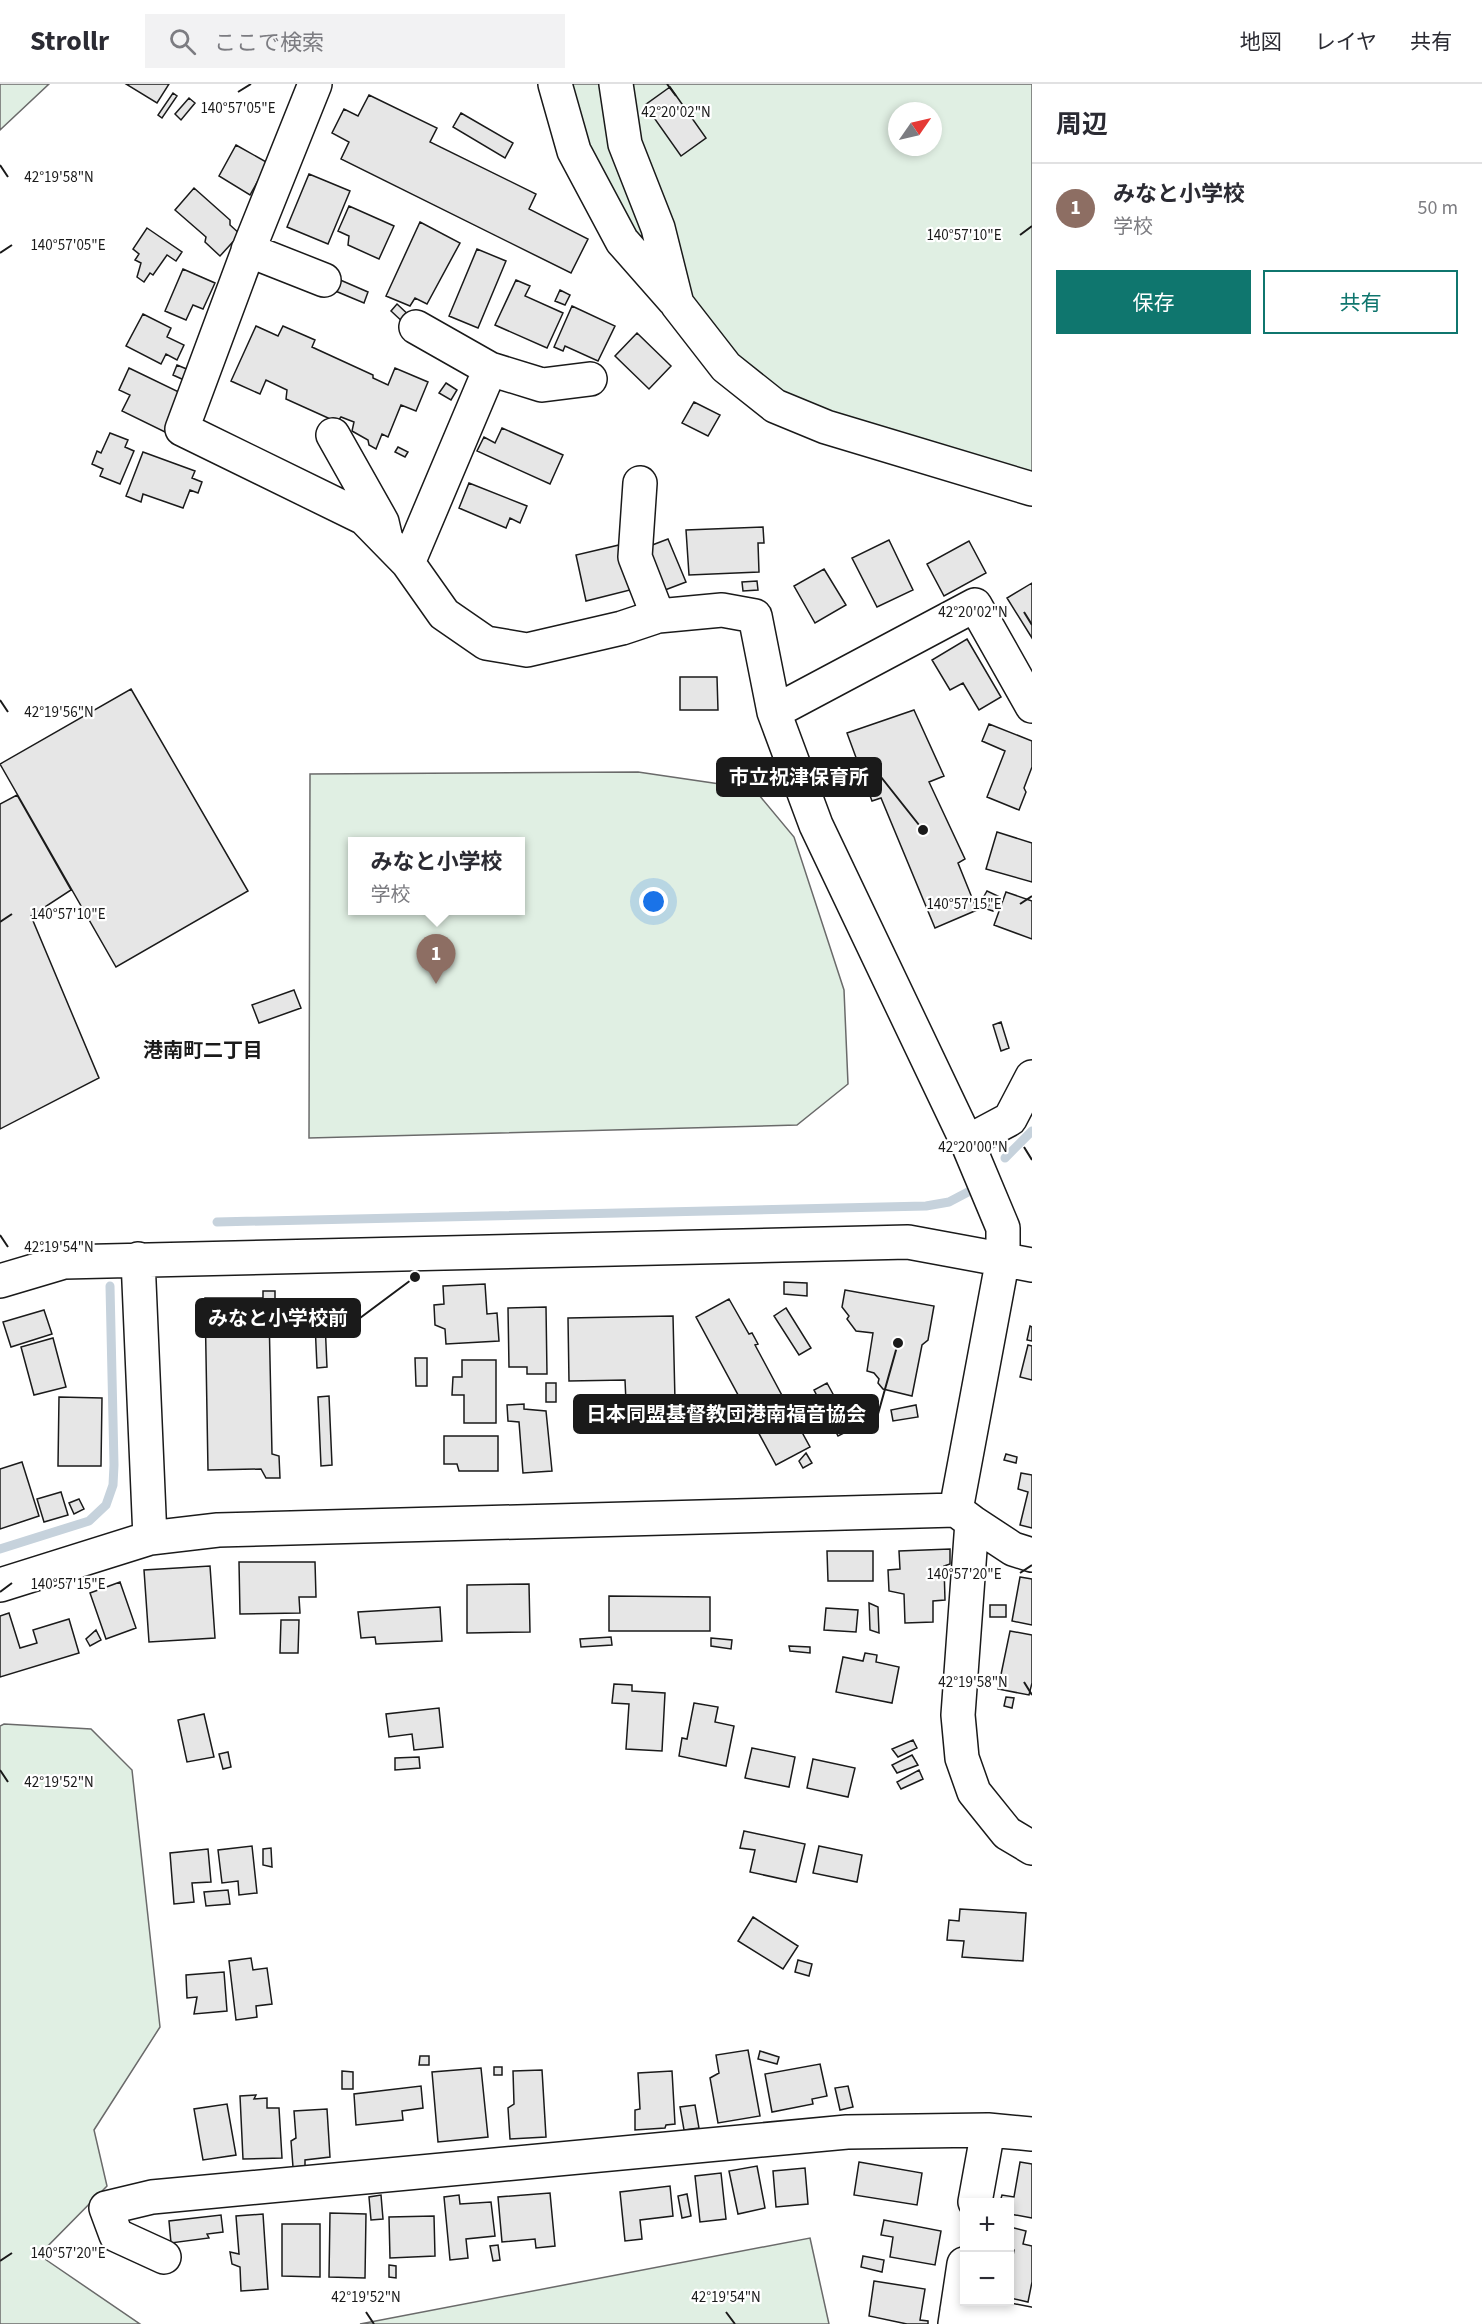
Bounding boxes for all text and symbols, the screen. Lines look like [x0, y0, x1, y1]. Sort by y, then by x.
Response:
search box [145, 14, 565, 68]
text: Strollr [30, 21, 109, 61]
icon: search [166, 25, 199, 58]
text: ここで検索 [214, 27, 324, 59]
text: 地図 [1240, 27, 1282, 57]
text: レイヤ [1315, 27, 1377, 57]
text: 共有 [1410, 27, 1452, 57]
text: 140°57'05"E [200, 98, 276, 119]
text: 42°20'02"N [641, 102, 711, 123]
north arrow [888, 102, 942, 156]
text: 周辺 [1056, 106, 1108, 143]
text: 42°19'58"N [24, 167, 94, 188]
text: みなと小学校 [1113, 178, 1245, 210]
text: 1 [1070, 194, 1081, 222]
text: 50 m [1418, 194, 1458, 222]
text: 学校 [1113, 213, 1153, 241]
text: 140°57'10"E [926, 225, 1002, 246]
text: 140°57'05"E [30, 235, 106, 256]
button: 保存 [1056, 270, 1251, 334]
button: 共有 [1263, 270, 1458, 334]
text: 42°20'02"N [938, 602, 1008, 623]
text: 42°19'56"N [24, 702, 94, 723]
callout: 市立祝津保育所 [717, 758, 881, 796]
text: 市立祝津保育所 [729, 764, 869, 792]
popup [348, 837, 525, 915]
text: みなと小学校 [370, 846, 503, 878]
text: 学校 [370, 881, 410, 909]
your location [639, 887, 668, 916]
text: 140°57'15"E [926, 894, 1002, 915]
text: 140°57'10"E [30, 904, 106, 925]
pin: 1 [416, 934, 456, 984]
district label: 港南町二丁目 [143, 1037, 263, 1065]
text: 42°20'00"N [938, 1137, 1008, 1158]
text: 42°19'54"N [24, 1237, 94, 1258]
callout: みなと小学校前 [196, 1299, 360, 1337]
text: みなと小学校前 [208, 1305, 348, 1333]
callout: 日本同盟基督教団港南福音協会 [574, 1395, 878, 1433]
text: 日本同盟基督教団港南福音協会 [586, 1401, 866, 1429]
text: 140°57'20"E [926, 1564, 1002, 1585]
text: 140°57'15"E [30, 1574, 106, 1595]
text: 42°19'58"N [938, 1672, 1008, 1693]
text: 42°19'52"N [24, 1772, 94, 1793]
map controls [960, 2198, 1014, 2306]
button: + [960, 2198, 1014, 2252]
text: 140°57'20"E [30, 2243, 106, 2264]
button: − [960, 2252, 1014, 2306]
text: 42°19'52"N [331, 2287, 401, 2308]
text: 42°19'54"N [691, 2287, 761, 2308]

